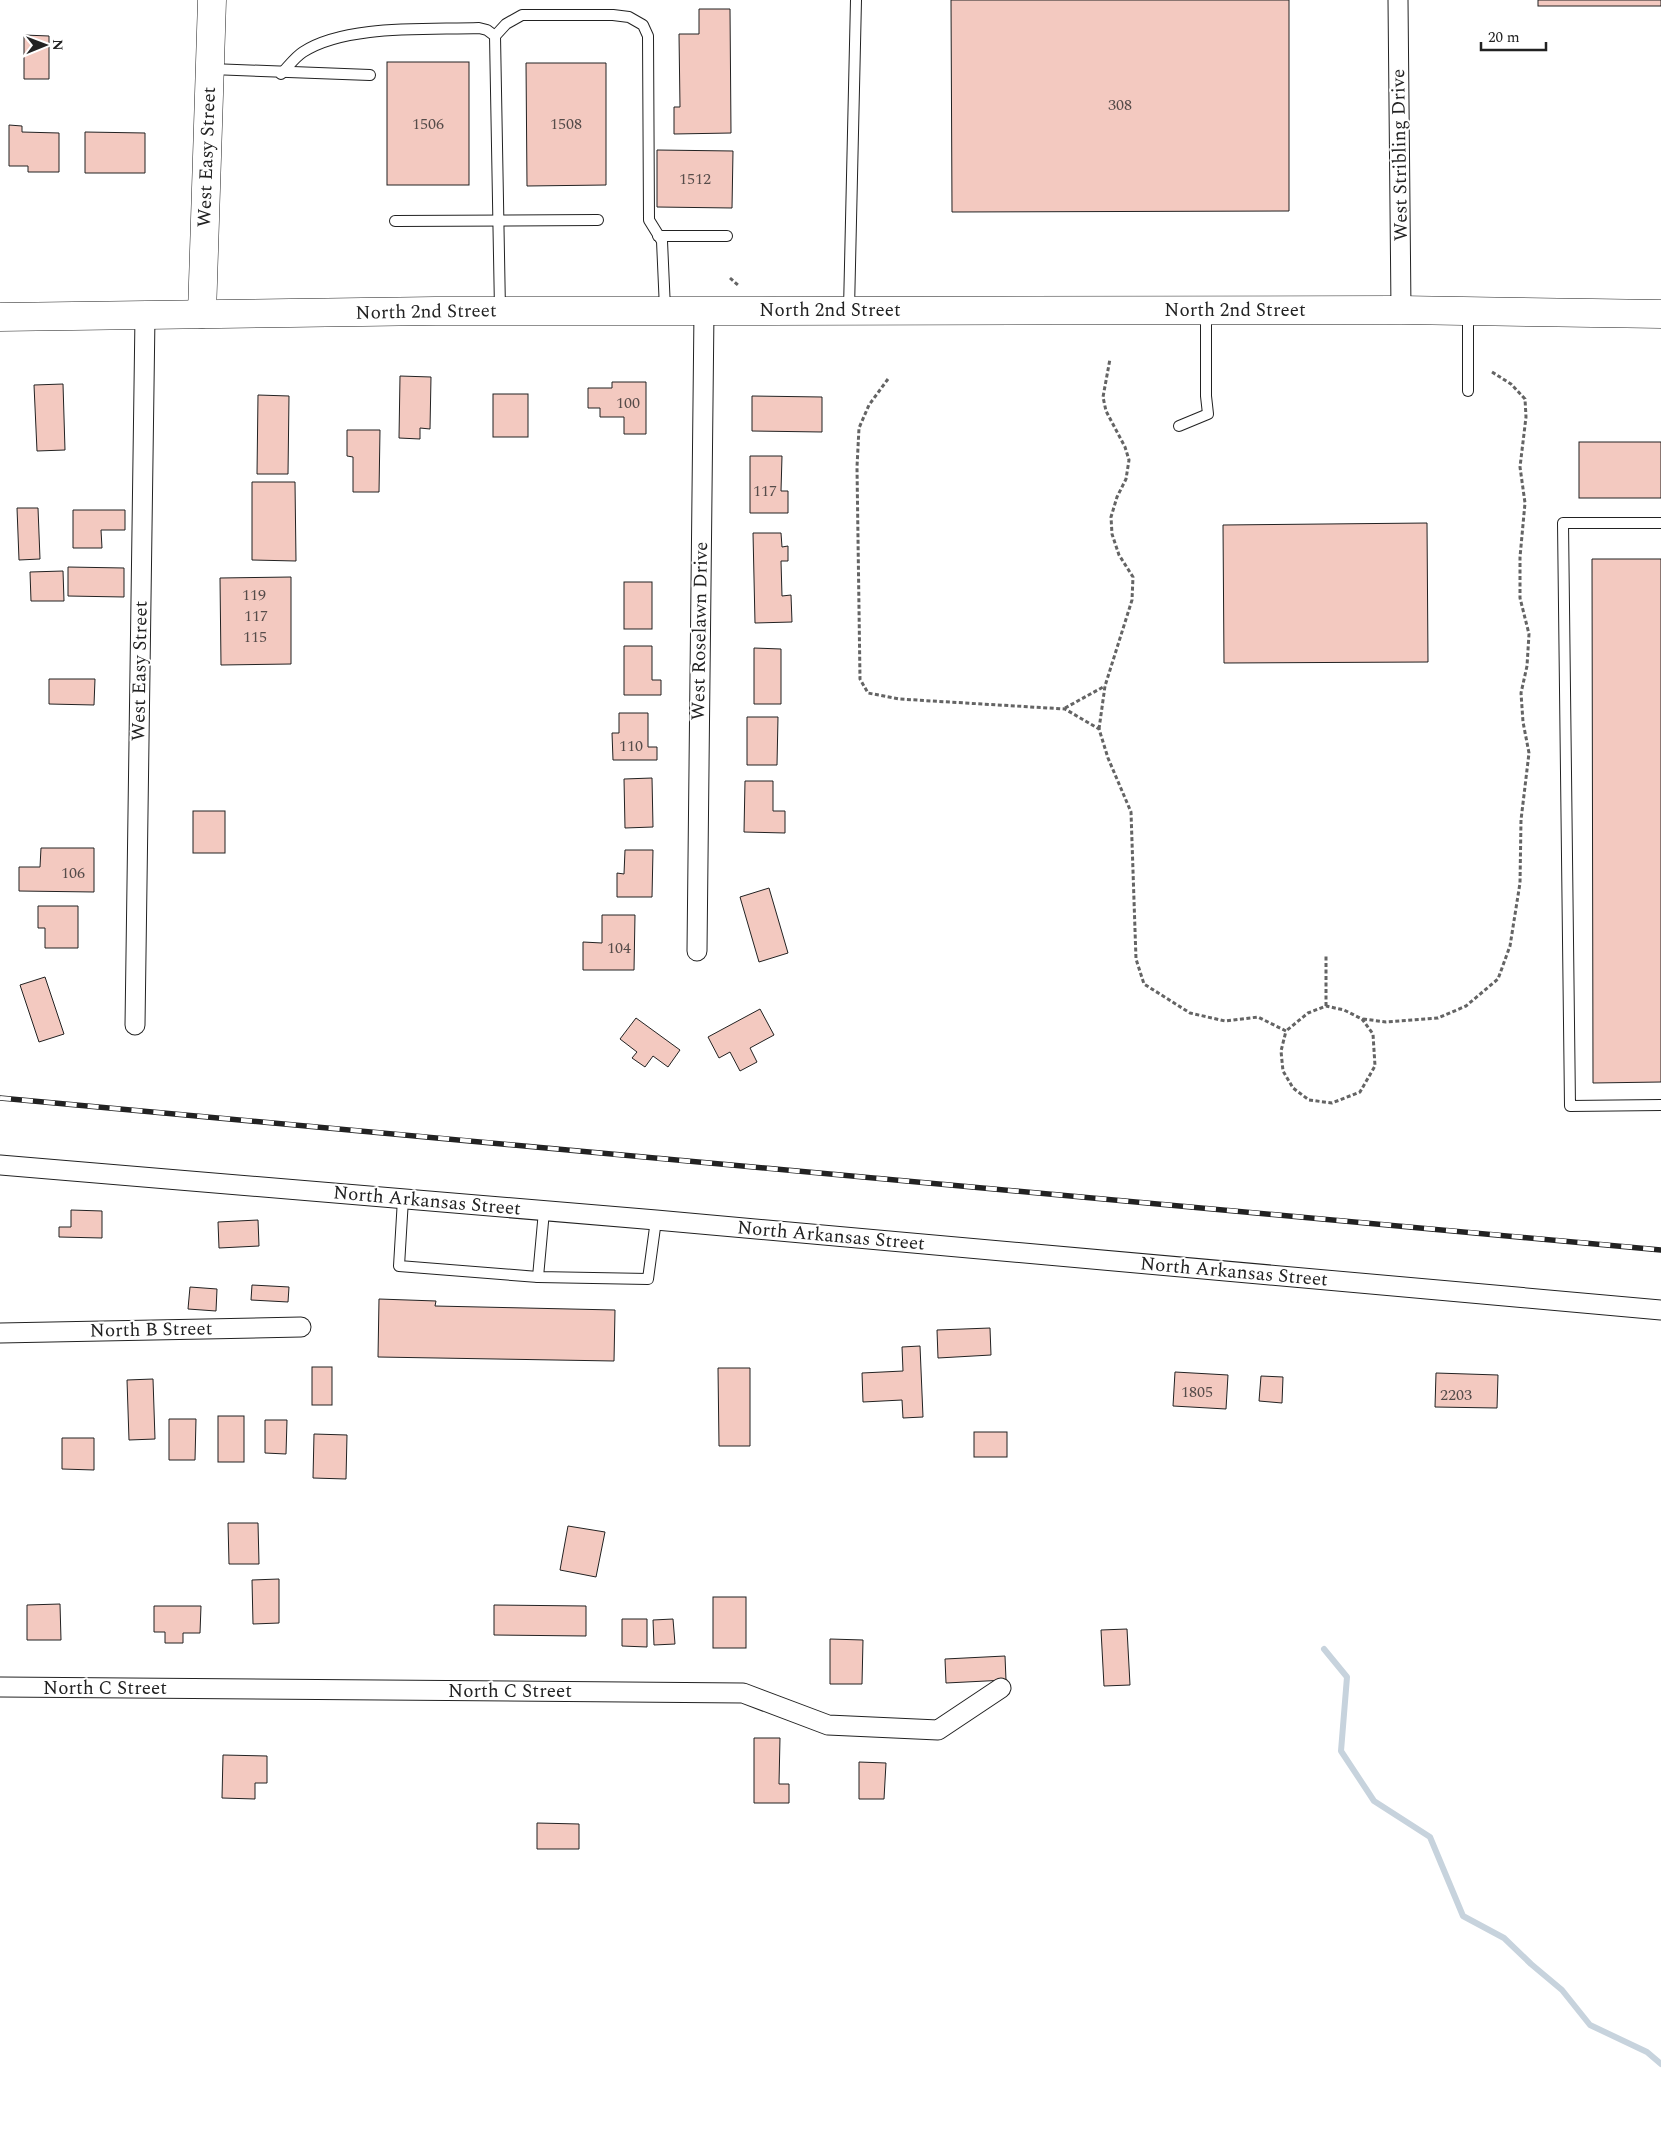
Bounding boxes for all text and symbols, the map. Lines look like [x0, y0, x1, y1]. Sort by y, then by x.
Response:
north arrow [20, 20, 70, 70]
scale bar [1481, 20, 1546, 52]
text: 20 m [1488, 26, 1520, 49]
text: N [47, 39, 68, 51]
street label: West Stribling Drive [1384, 69, 1416, 241]
street label: West Easy Street [190, 86, 224, 228]
house number: 308 [1108, 93, 1132, 117]
house number: 1506 [412, 112, 444, 136]
house number: 1508 [550, 112, 582, 136]
house number: 1512 [679, 167, 711, 191]
street label: North 2nd Street [355, 296, 497, 328]
street label: North 2nd Street [759, 296, 901, 325]
street label: North 2nd Street [1164, 296, 1306, 325]
house number: 100 [616, 391, 640, 415]
house number: 117 [753, 479, 777, 503]
street label: West Roselawn Drive [684, 541, 716, 721]
house number: 119 [242, 583, 266, 607]
street label: West Easy Street [124, 600, 156, 742]
house number: 117 [244, 604, 268, 628]
house number: 115 [243, 625, 267, 649]
house number: 110 [619, 734, 643, 758]
house number: 106 [61, 861, 85, 885]
house number: 104 [607, 936, 631, 960]
street label: North Arkansas Street [332, 1178, 522, 1224]
street label: North Arkansas Street [736, 1213, 926, 1259]
street label: North Arkansas Street [1139, 1249, 1329, 1295]
street label: North B Street [89, 1314, 213, 1346]
house number: 1805 [1181, 1380, 1213, 1404]
house number: 2203 [1440, 1383, 1472, 1407]
street label: North C Street [43, 1674, 167, 1703]
street label: North C Street [448, 1677, 572, 1706]

